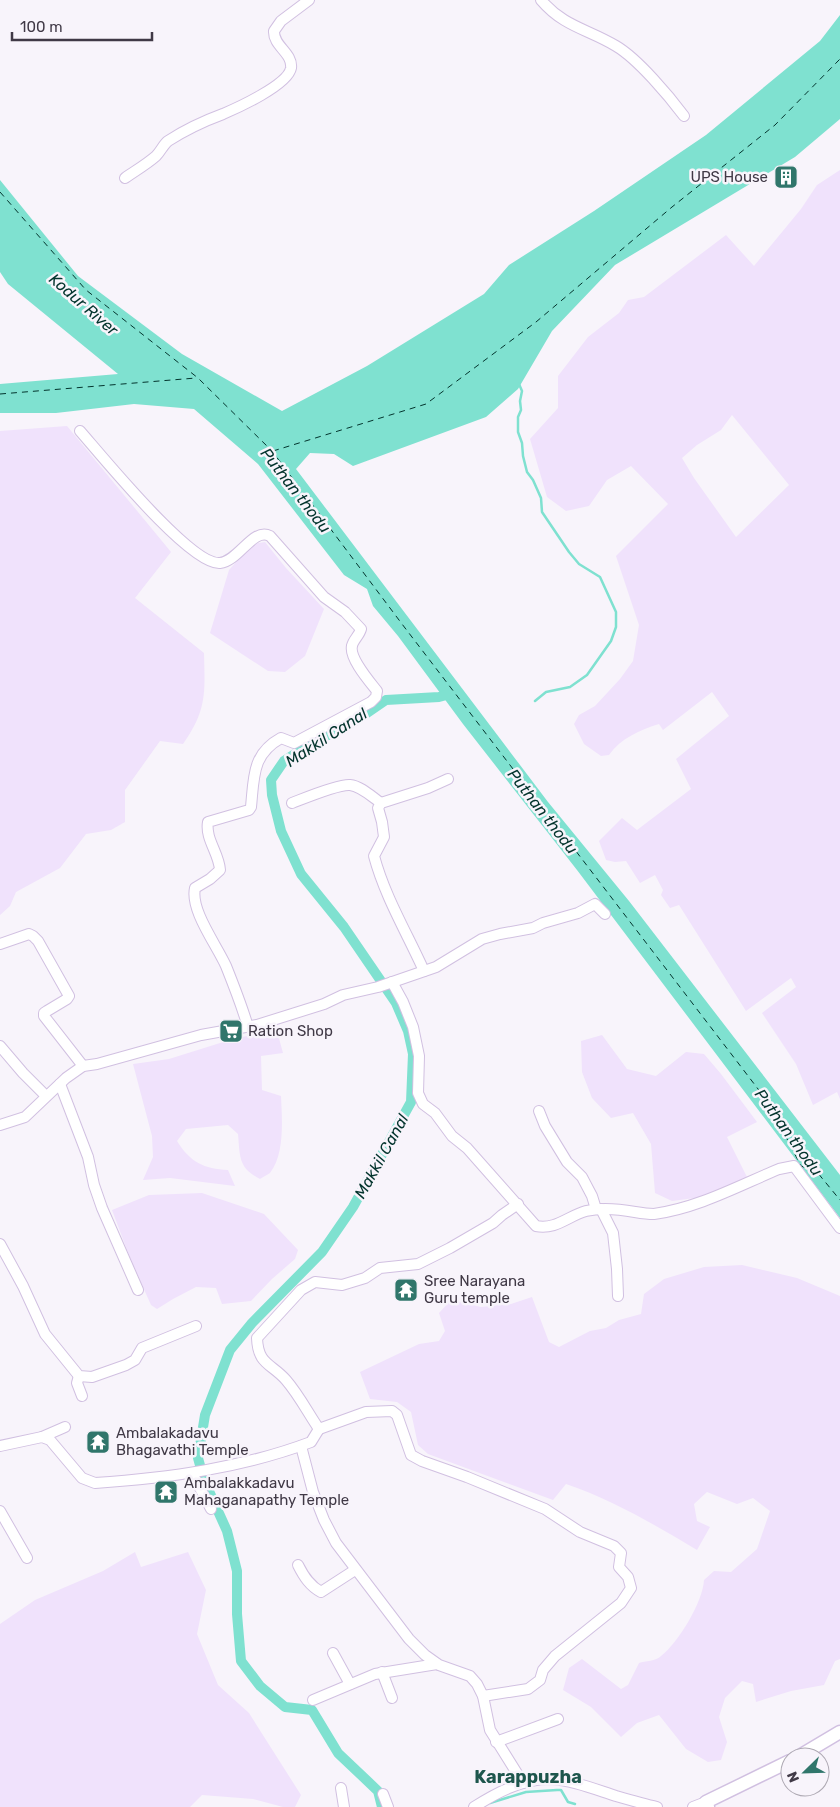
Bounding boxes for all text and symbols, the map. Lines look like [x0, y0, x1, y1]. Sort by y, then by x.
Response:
scale bar [12, 10, 152, 42]
text: 100 m [20, 18, 62, 36]
building icon: UPS House [773, 164, 799, 190]
place label: UPS House [690, 168, 768, 186]
water label: Kodur River [45, 269, 123, 340]
water label: Puthan thodu [256, 444, 335, 537]
water label: Makkil Canal [282, 703, 372, 771]
water label: Puthan thodu [503, 765, 582, 858]
supermarket icon: Ration Shop [218, 1018, 244, 1044]
place label: Ration Shop [248, 1022, 333, 1040]
water label: Puthan thodu [751, 1085, 827, 1180]
water label: Makkil Canal [350, 1110, 413, 1202]
place label: Sree Narayana Guru temple [424, 1272, 525, 1307]
temple icon: Sree Narayana Guru temple [393, 1277, 419, 1303]
place label: Ambalakadavu Bhagavathi Temple [116, 1424, 249, 1459]
temple icon: Ambalakadavu Bhagavathi Temple [85, 1429, 111, 1455]
place label: Ambalakkadavu Mahaganapathy Temple [184, 1474, 349, 1509]
temple icon: Ambalakkadavu Mahaganapathy Temple [153, 1479, 179, 1505]
north arrow [780, 1747, 830, 1797]
district label: Karappuzha [474, 1766, 582, 1788]
text: N [784, 1769, 803, 1785]

